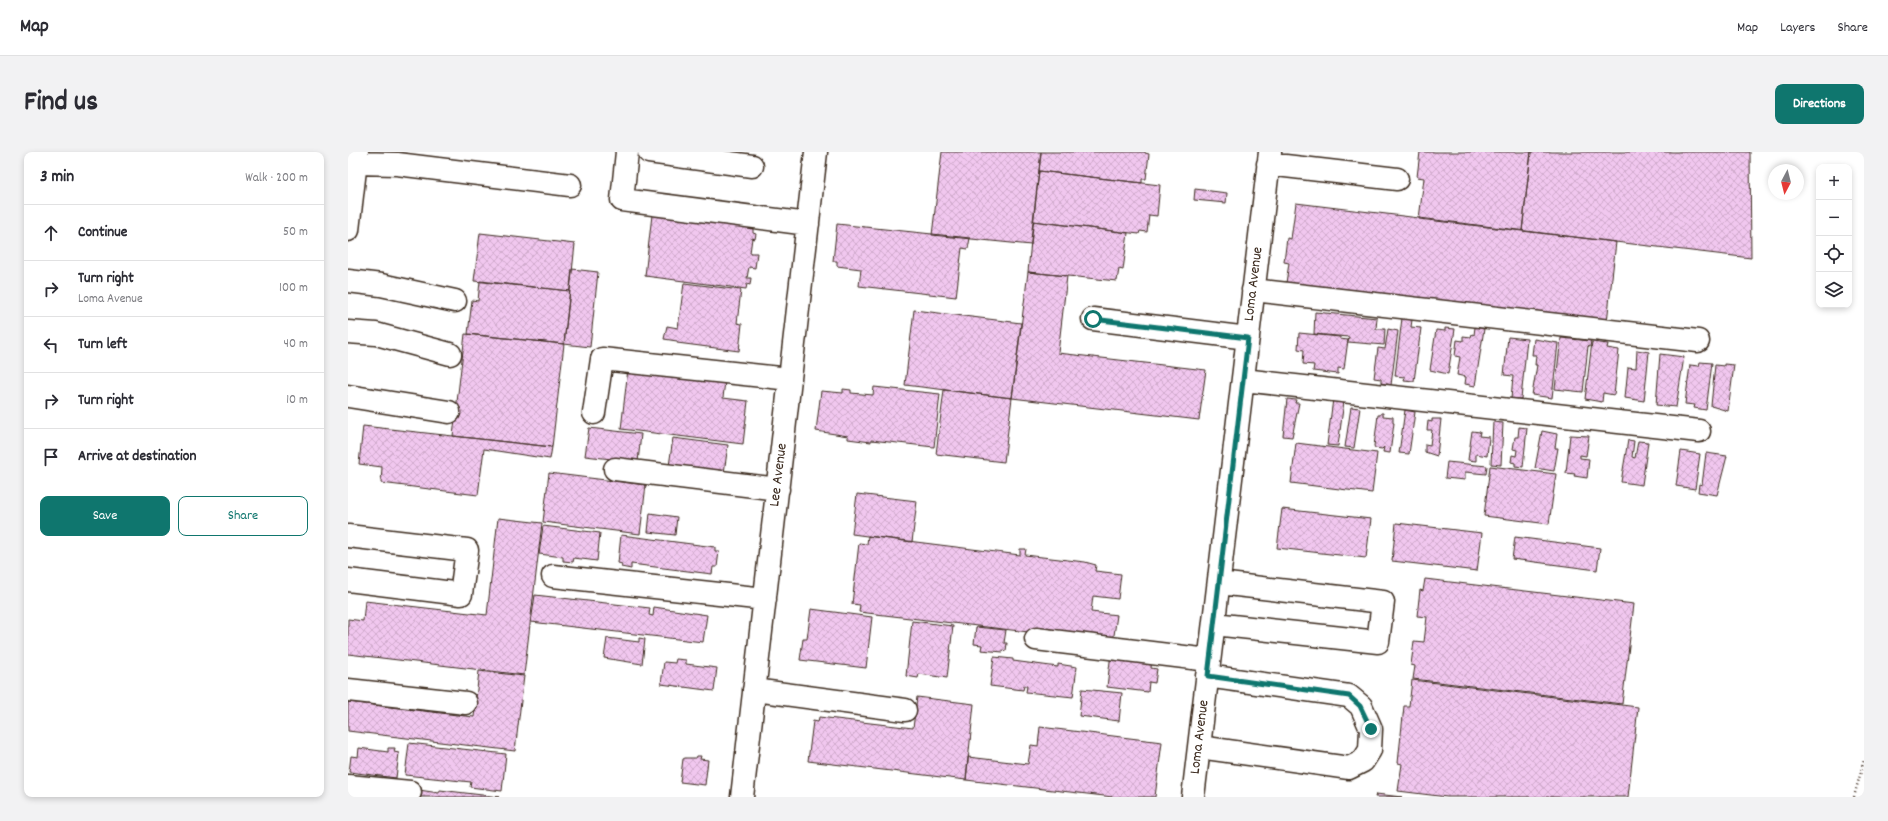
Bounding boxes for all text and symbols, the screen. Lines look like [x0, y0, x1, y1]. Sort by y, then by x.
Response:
text: Map [20, 14, 49, 41]
text: Map [1737, 18, 1758, 38]
text: Layers [1780, 18, 1815, 38]
text: Share [1837, 18, 1868, 38]
text: Find us [24, 84, 98, 124]
button: Directions [1775, 84, 1864, 124]
north arrow [1768, 164, 1804, 200]
map controls [1816, 164, 1852, 308]
button: + [1816, 164, 1852, 200]
text: 3 min [40, 166, 74, 190]
text: Walk · 200 m [245, 169, 308, 188]
button: − [1816, 200, 1852, 236]
icon: ahead [40, 222, 62, 244]
text: Continue [78, 222, 127, 244]
text: 50 m [283, 223, 308, 242]
button: locate [1816, 236, 1852, 272]
street label: Loma Avenue [1239, 245, 1270, 322]
text: Turn right [78, 268, 134, 290]
button: layers [1816, 272, 1852, 308]
icon: right [40, 278, 62, 300]
text: 100 m [279, 279, 308, 298]
text: Loma Avenue [78, 290, 143, 309]
route start [1084, 310, 1102, 328]
icon: left [40, 334, 62, 356]
text: Turn left [78, 334, 127, 356]
text: 40 m [284, 335, 308, 354]
icon: right [40, 390, 62, 412]
text: Turn right [78, 390, 134, 412]
text: 10 m [286, 391, 308, 410]
street label: Lee Avenue [764, 442, 794, 508]
icon: arrive [40, 446, 62, 468]
text: Arrive at destination [78, 446, 196, 468]
button: Save [40, 496, 170, 536]
button: Share [178, 496, 308, 536]
street label: Loma Avenue [1185, 698, 1216, 775]
route end [1362, 720, 1380, 738]

